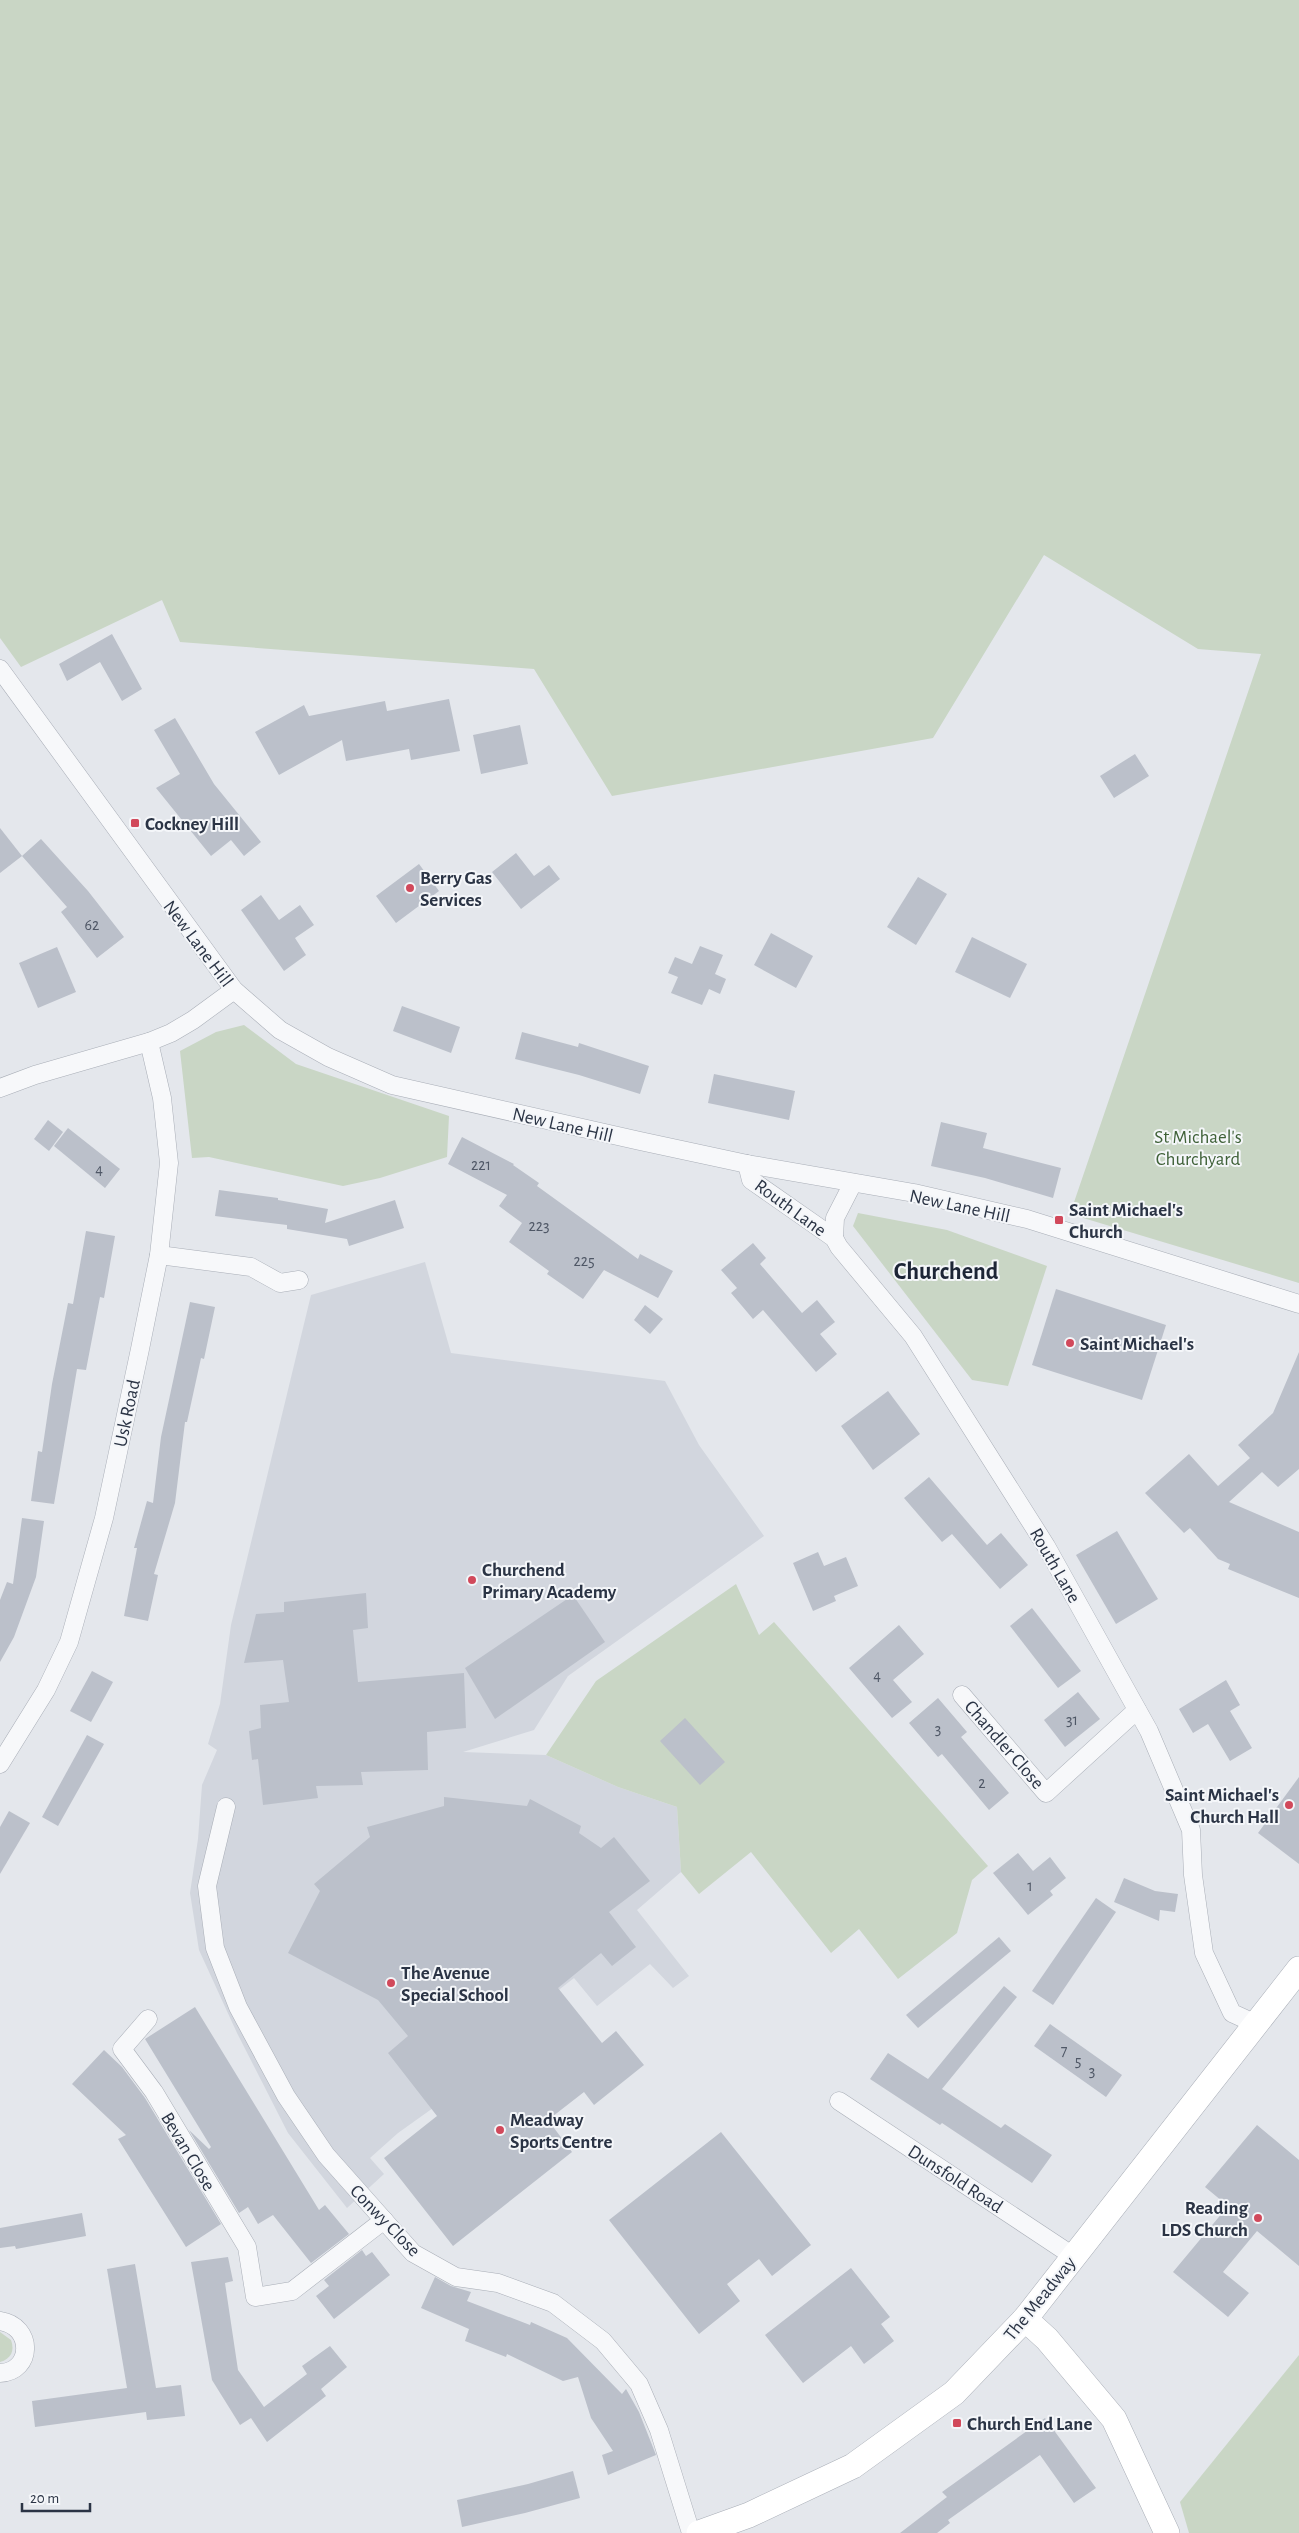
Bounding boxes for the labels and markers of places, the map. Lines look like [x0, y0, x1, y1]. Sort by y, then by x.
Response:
place label: Cockney Hill [145, 815, 239, 834]
marker: Cockney Hill [129, 817, 141, 829]
place label: Berry Gas Services [420, 869, 492, 910]
marker: Berry Gas Services [404, 882, 416, 894]
place label: Saint Michael's Church [1069, 1201, 1183, 1242]
marker: Saint Michael's Church [1053, 1214, 1065, 1226]
place label: Saint Michael's [1080, 1335, 1194, 1354]
marker: Saint Michael's [1064, 1337, 1076, 1349]
place label: Churchend Primary Academy [482, 1561, 617, 1602]
marker: Churchend Primary Academy [466, 1574, 478, 1586]
place label: Saint Michael's Church Hall [1165, 1786, 1279, 1827]
marker: Saint Michael's Church Hall [1283, 1799, 1295, 1811]
place label: The Avenue Special School [401, 1964, 509, 2005]
marker: The Avenue Special School [385, 1977, 397, 1989]
place label: Meadway Sports Centre [510, 2111, 612, 2152]
marker: Meadway Sports Centre [494, 2124, 506, 2136]
place label: Reading LDS Church [1161, 2199, 1248, 2240]
marker: Reading LDS Church [1252, 2212, 1264, 2224]
place label: Church End Lane [967, 2415, 1092, 2434]
marker: Church End Lane [951, 2417, 963, 2429]

